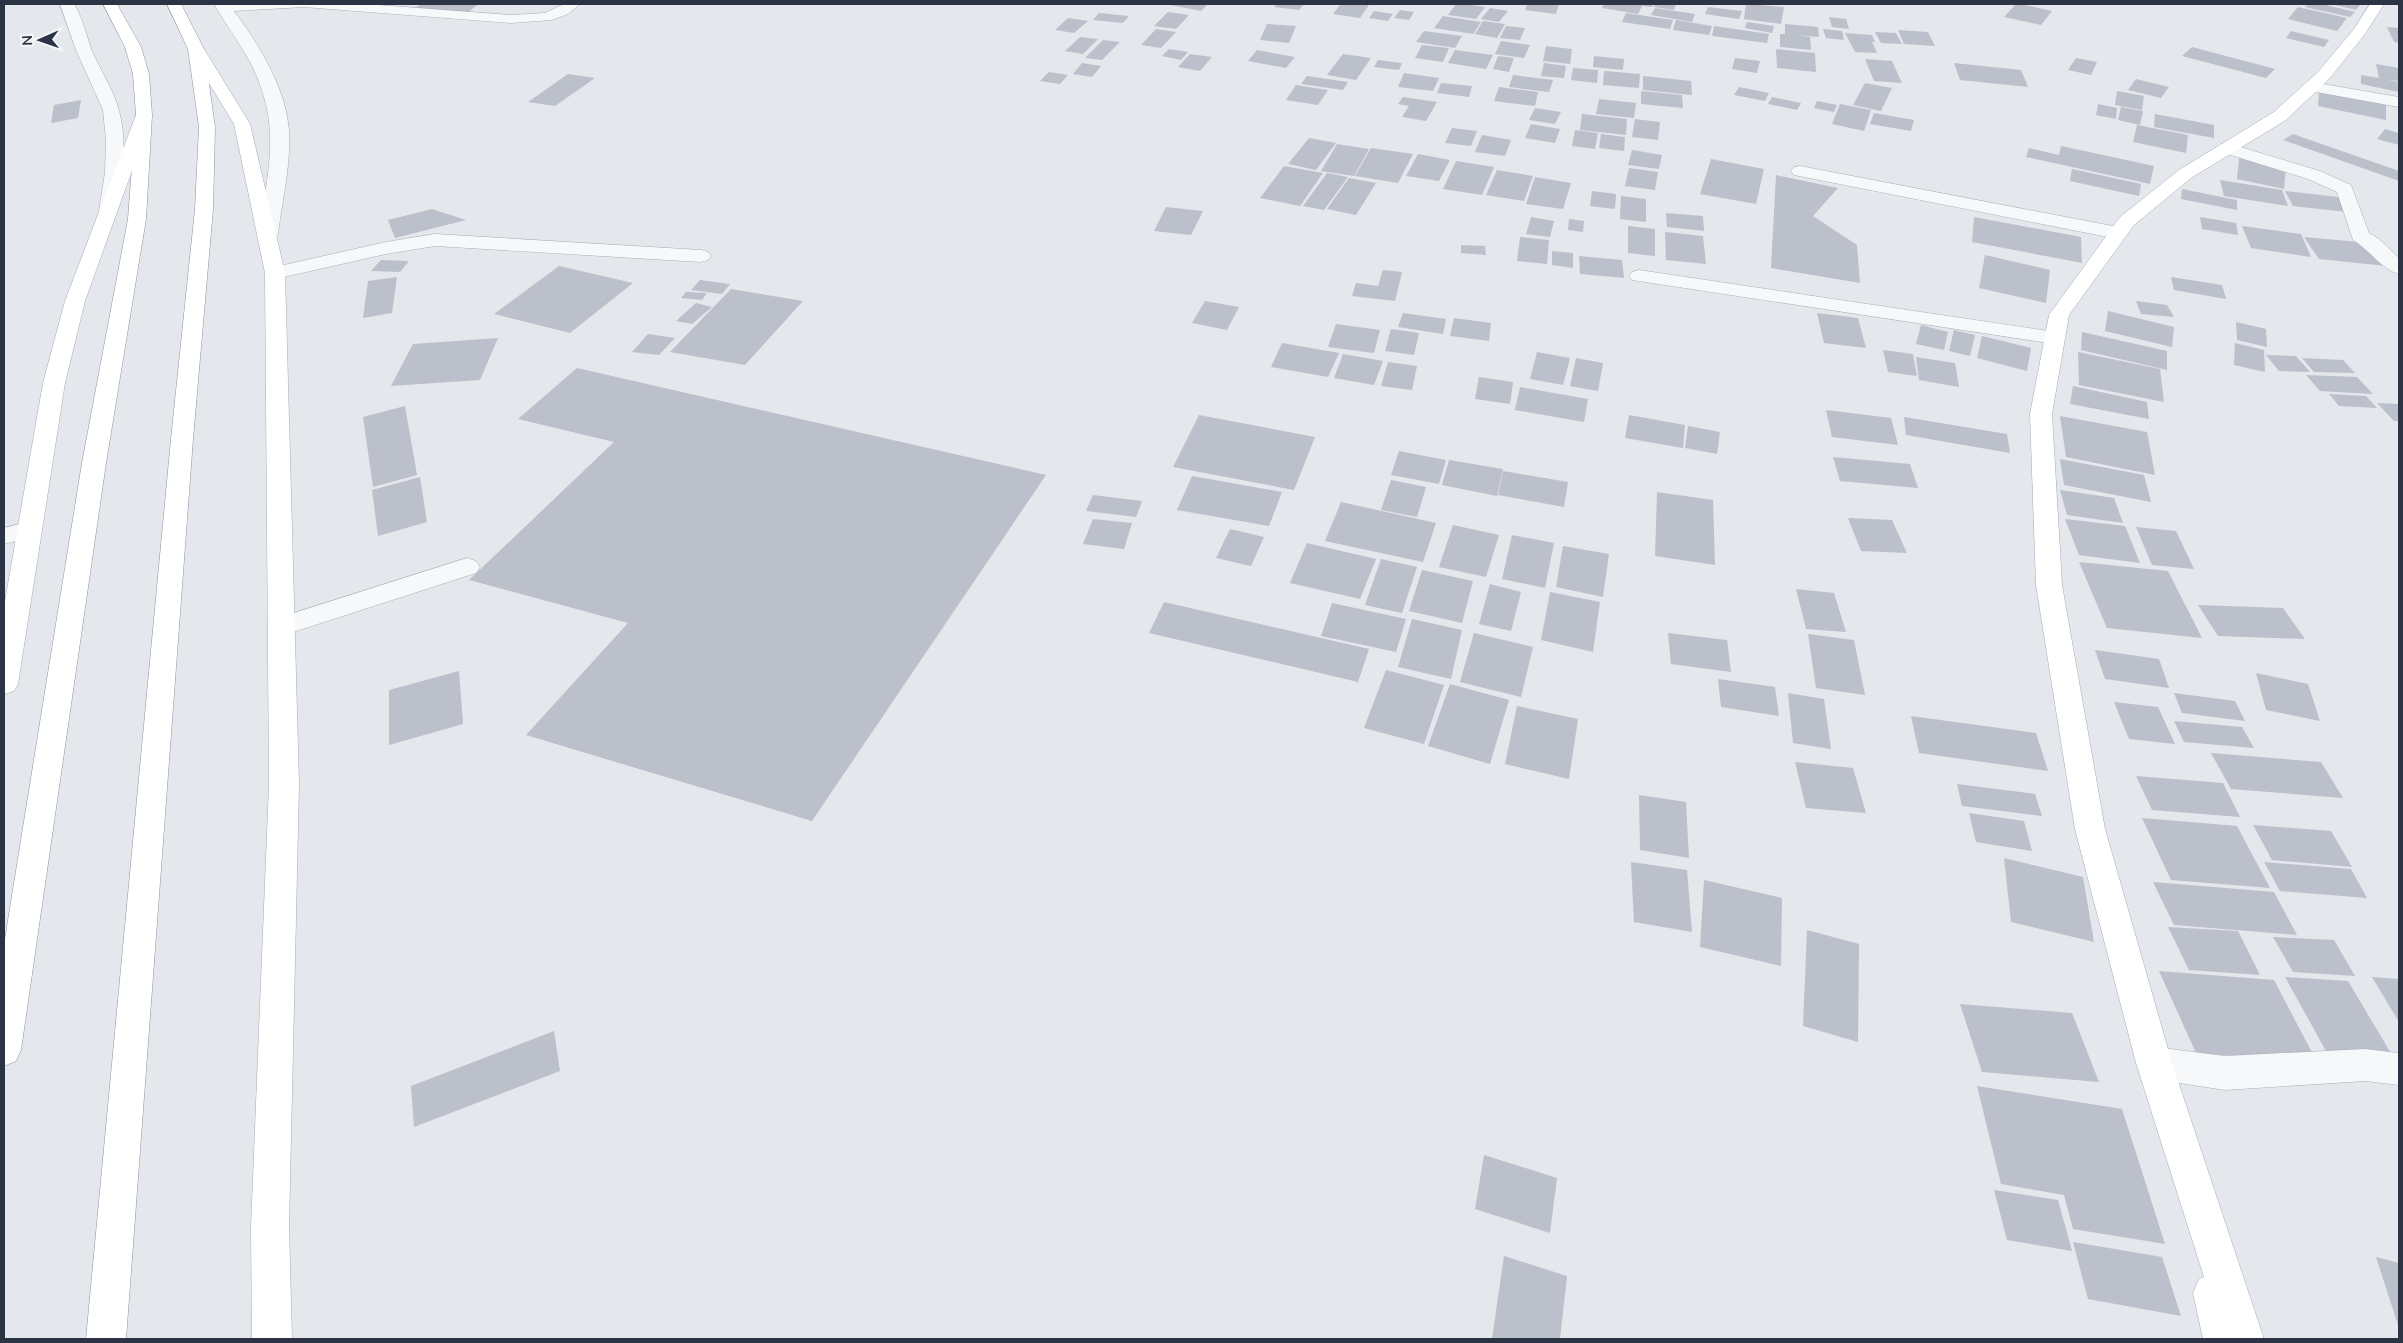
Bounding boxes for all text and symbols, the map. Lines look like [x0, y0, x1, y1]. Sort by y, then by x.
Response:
north arrow [15, 15, 65, 65]
text: N [18, 35, 37, 46]

